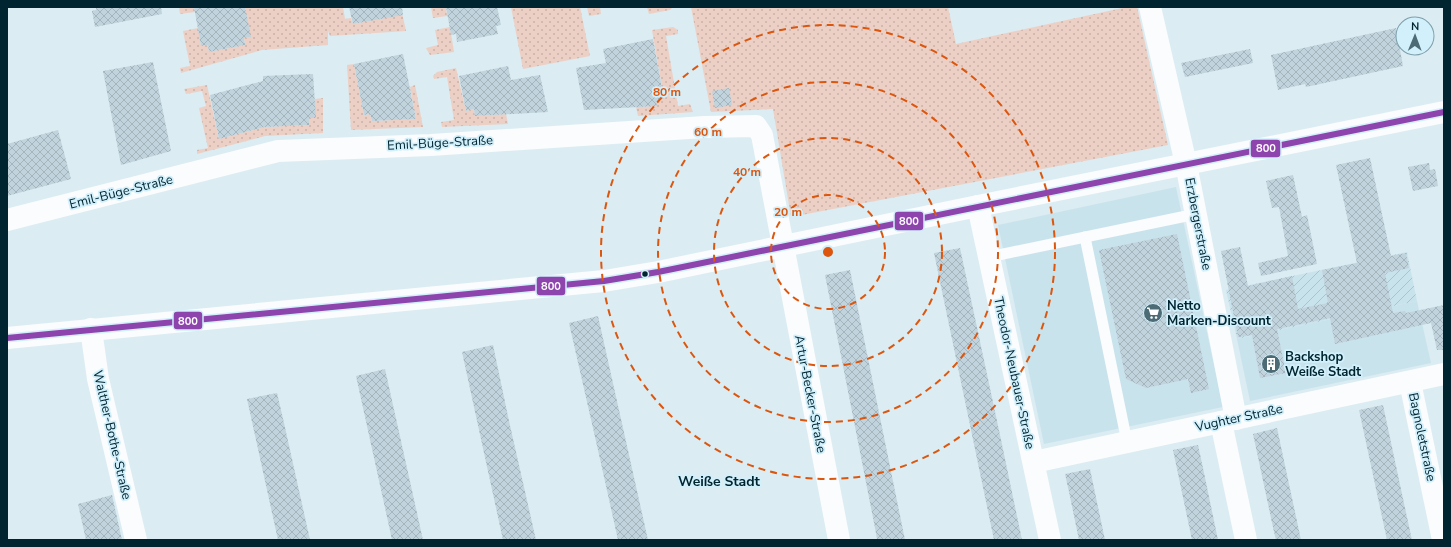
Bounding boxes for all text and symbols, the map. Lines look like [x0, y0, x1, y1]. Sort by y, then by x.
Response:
north arrow [1395, 16, 1435, 56]
text: N [1411, 19, 1419, 34]
text: 80 m [653, 84, 681, 100]
text: 60 m [694, 124, 722, 140]
street label: Emil-Büge-Straße [387, 131, 493, 155]
line badge: 800 [1250, 139, 1281, 158]
text: 800 [1256, 141, 1276, 156]
text: 40 m [733, 164, 761, 180]
street label: Emil-Büge-Straße [67, 170, 175, 214]
street label: Erzbergerstraße [1180, 176, 1216, 272]
text: 20 m [774, 204, 802, 220]
line badge: 800 [894, 211, 924, 231]
text: 800 [899, 214, 919, 229]
centre of rings [821, 245, 835, 259]
unlabelled marker [640, 269, 650, 279]
line badge: 800 [536, 276, 566, 296]
text: 800 [541, 279, 561, 294]
street label: Theodor-Neubauer-Straße [989, 295, 1039, 451]
place label: Netto Marken-Discount [1167, 297, 1272, 330]
supermarket icon: Netto Marken-Discount [1142, 302, 1164, 324]
line badge: 800 [173, 311, 203, 330]
text: 800 [178, 314, 198, 329]
street label: Artur-Becker-Straße [790, 334, 830, 455]
place label: Backshop Weiße Stadt [1285, 348, 1362, 381]
building icon: Backshop Weiße Stadt [1260, 353, 1282, 375]
street label: Walther-Bothe-Straße [88, 369, 136, 501]
street label: Bagnoletstraße [1404, 391, 1440, 483]
street label: Vughter Straße [1193, 400, 1284, 436]
district label: Weiße Stadt [678, 472, 761, 491]

